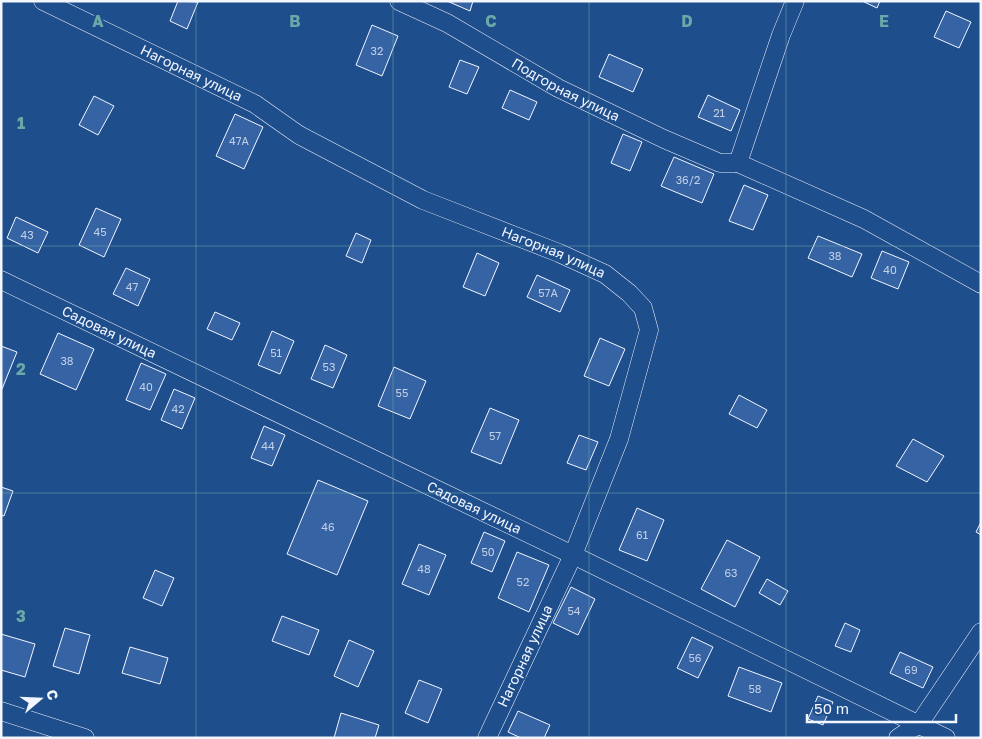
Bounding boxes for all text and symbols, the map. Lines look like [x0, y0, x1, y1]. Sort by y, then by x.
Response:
text: A [92, 11, 104, 31]
text: B [289, 11, 301, 31]
text: C [485, 11, 497, 31]
text: D [681, 11, 693, 31]
text: E [879, 11, 889, 31]
street label: Нагорная улица [138, 41, 245, 105]
house number: 32 [371, 44, 383, 57]
street label: Подгорная улица [509, 54, 623, 124]
house number: 21 [713, 106, 725, 119]
text: 1 [17, 113, 25, 133]
house number: 47А [229, 134, 250, 147]
house number: 36/2 [676, 173, 700, 186]
street label: Нагорная улица [499, 222, 608, 281]
house number: 45 [93, 225, 107, 238]
house number: 43 [20, 228, 34, 241]
house number: 38 [828, 249, 842, 262]
house number: 40 [883, 263, 897, 276]
house number: 47 [126, 280, 138, 293]
house number: 57А [538, 286, 558, 299]
street label: Садовая улица [59, 302, 159, 361]
house number: 51 [270, 346, 282, 359]
house number: 38 [60, 354, 74, 367]
text: 2 [16, 359, 26, 379]
house number: 53 [323, 360, 335, 373]
house number: 40 [139, 380, 153, 393]
house number: 55 [396, 386, 408, 399]
house number: 42 [171, 402, 185, 415]
house number: 57 [489, 429, 501, 442]
house number: 44 [261, 439, 275, 452]
street label: Садовая улица [424, 477, 524, 537]
house number: 46 [321, 520, 335, 533]
house number: 61 [636, 528, 648, 541]
house number: 50 [481, 545, 495, 558]
house number: 48 [417, 562, 431, 575]
house number: 63 [724, 566, 738, 579]
house number: 52 [517, 575, 529, 588]
street label: Нагорная улица [493, 602, 556, 710]
house number: 54 [567, 604, 581, 617]
text: 3 [16, 606, 26, 626]
house number: 56 [688, 651, 702, 664]
house number: 69 [904, 663, 918, 676]
north arrow [15, 674, 65, 724]
house number: 58 [748, 682, 762, 695]
text: С [43, 687, 62, 702]
scale bar [807, 692, 956, 724]
text: 50 m [814, 699, 849, 717]

